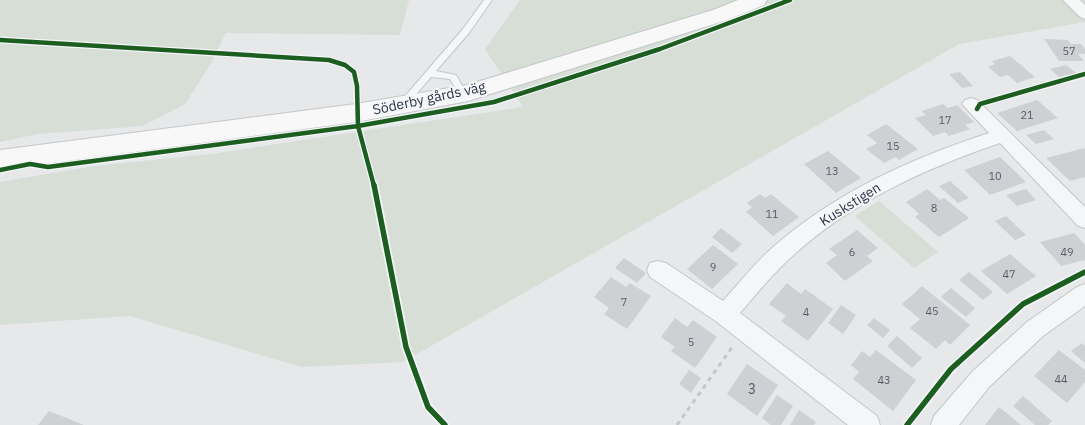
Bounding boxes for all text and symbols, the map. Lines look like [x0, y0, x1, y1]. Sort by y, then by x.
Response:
house number: 57 [1062, 44, 1076, 58]
street label: Söderby gårds väg [371, 77, 488, 119]
house number: 21 [1020, 108, 1034, 122]
house number: 17 [938, 113, 952, 127]
house number: 15 [886, 139, 900, 153]
house number: 13 [825, 164, 839, 178]
house number: 10 [988, 169, 1002, 183]
street label: Kuskstigen [816, 178, 884, 230]
house number: 8 [931, 201, 937, 215]
house number: 11 [765, 207, 779, 221]
house number: 6 [849, 245, 855, 259]
house number: 49 [1060, 245, 1074, 259]
house number: 9 [710, 260, 716, 274]
house number: 47 [1002, 267, 1016, 281]
house number: 7 [621, 295, 627, 309]
house number: 45 [925, 304, 939, 318]
house number: 4 [803, 305, 810, 319]
house number: 5 [688, 335, 694, 349]
house number: 44 [1054, 372, 1068, 386]
house number: 43 [877, 373, 891, 387]
house number: 3 [748, 380, 756, 398]

